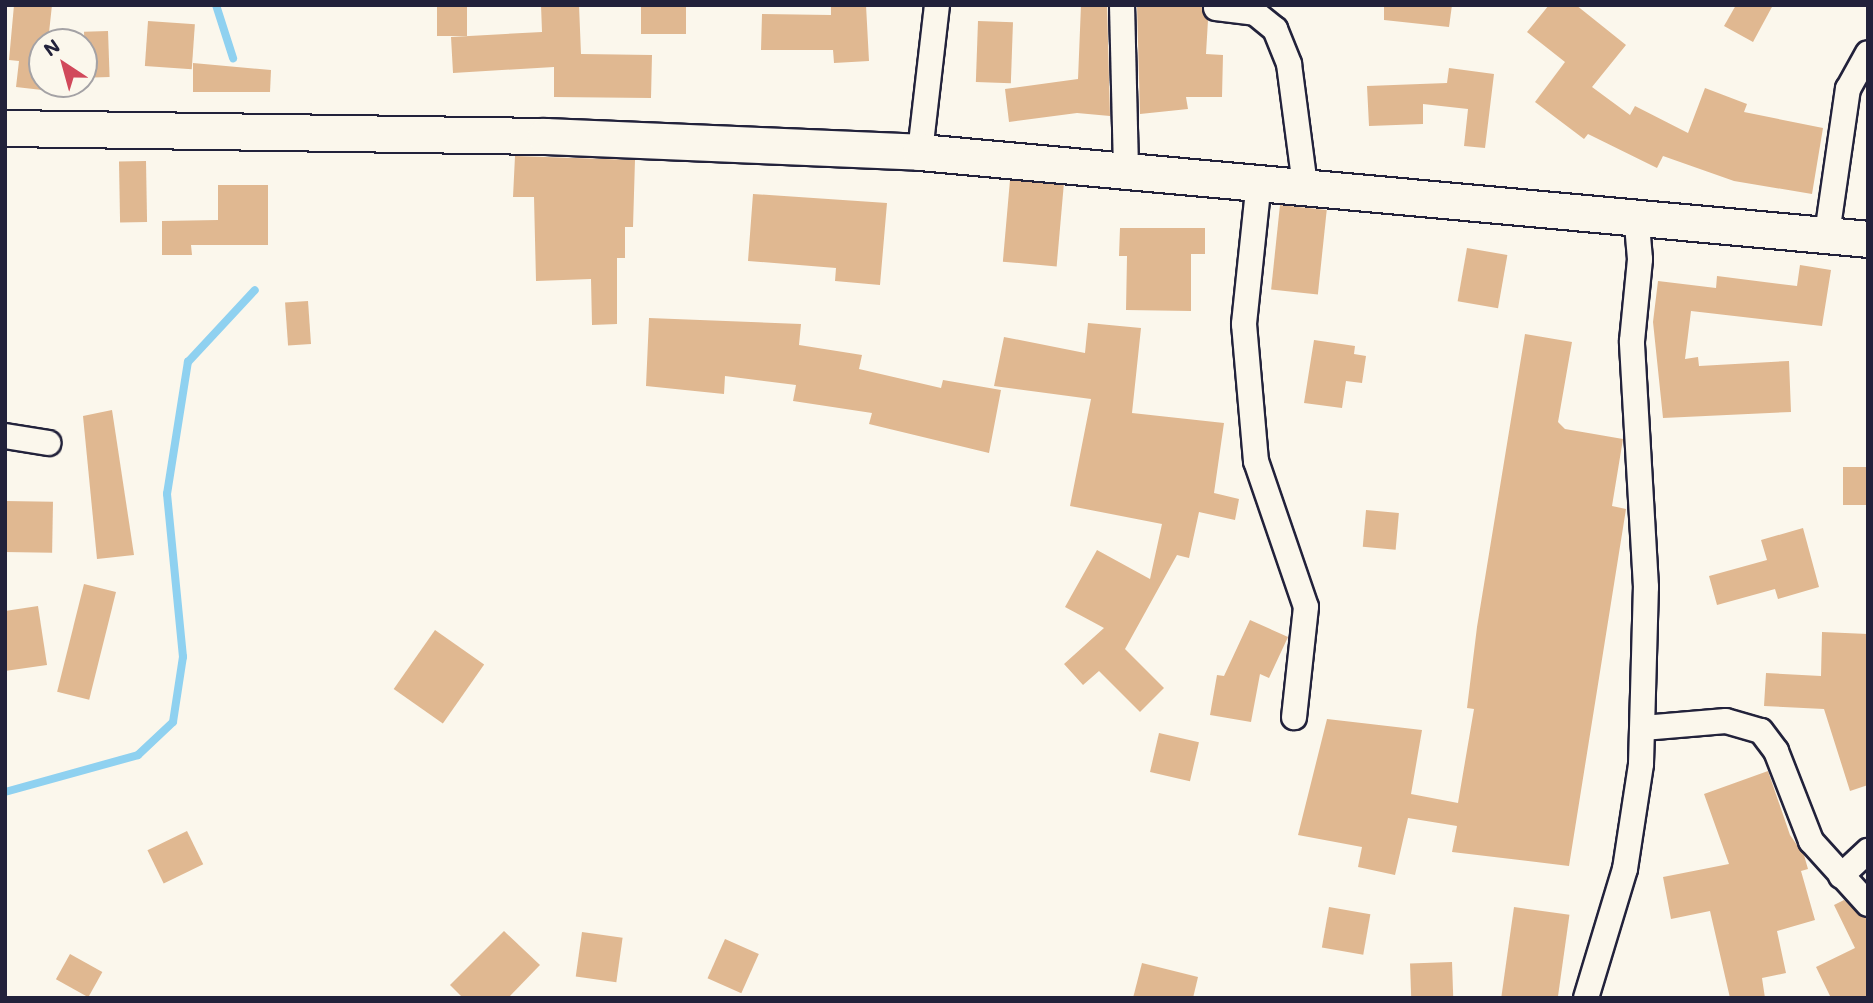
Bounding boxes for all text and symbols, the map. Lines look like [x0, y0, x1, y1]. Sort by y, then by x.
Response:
north arrow [28, 28, 98, 98]
text: N [38, 33, 65, 62]

